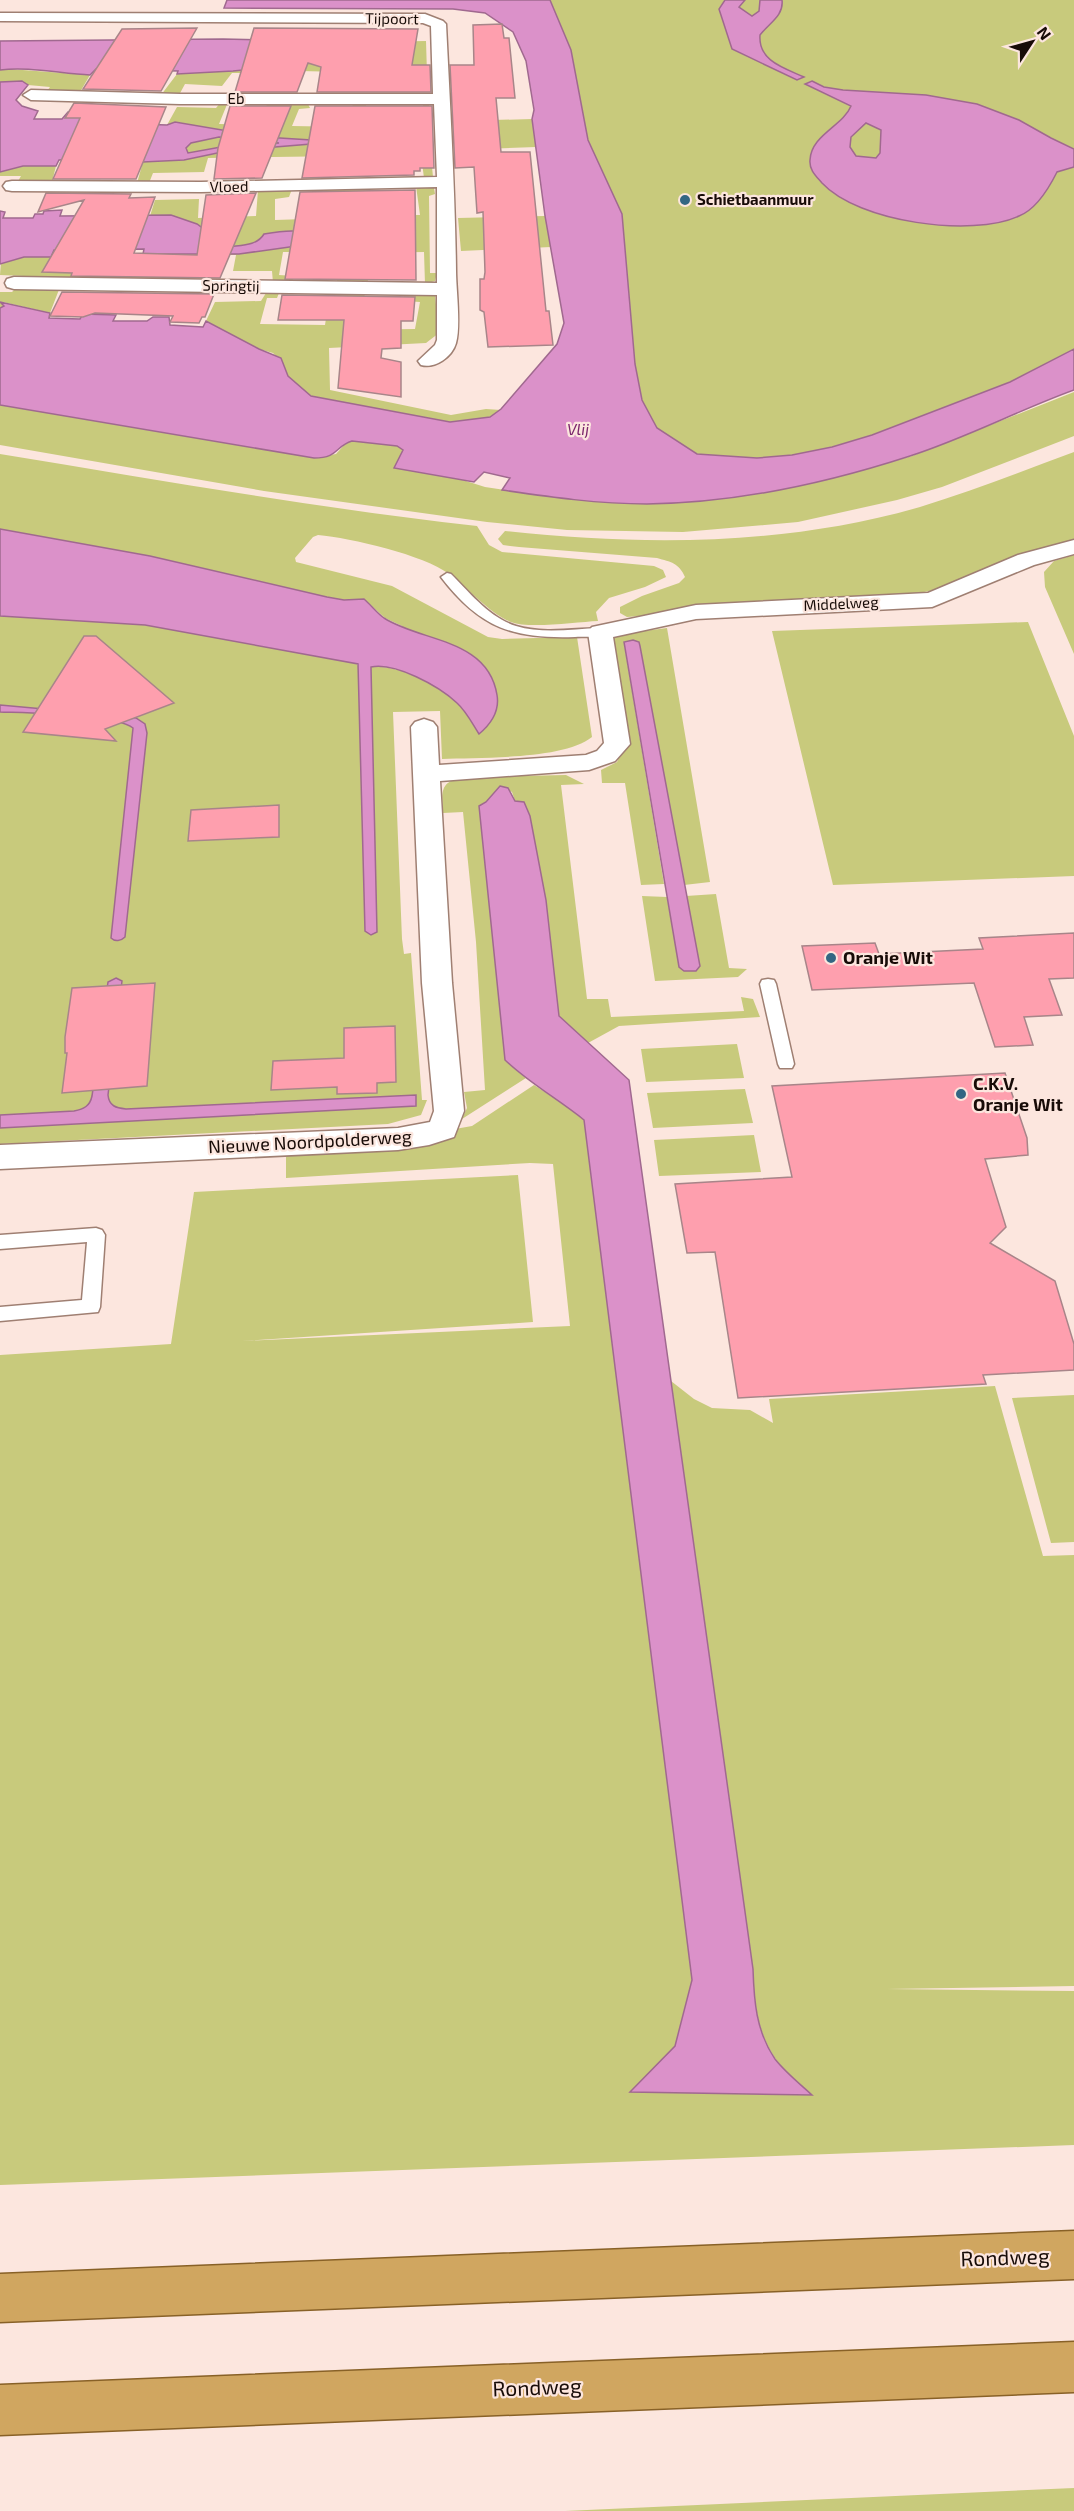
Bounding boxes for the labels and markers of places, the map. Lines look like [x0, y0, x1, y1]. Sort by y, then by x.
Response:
place label: Schietbaanmuur [697, 190, 814, 208]
marker: Schietbaanmuur [678, 193, 692, 207]
place label: Oranje Wit [843, 946, 934, 968]
marker: Oranje Wit [824, 951, 838, 965]
place label: C.K.V. Oranje Wit [973, 1072, 1064, 1115]
marker: C.K.V. Oranje Wit [954, 1087, 968, 1101]

